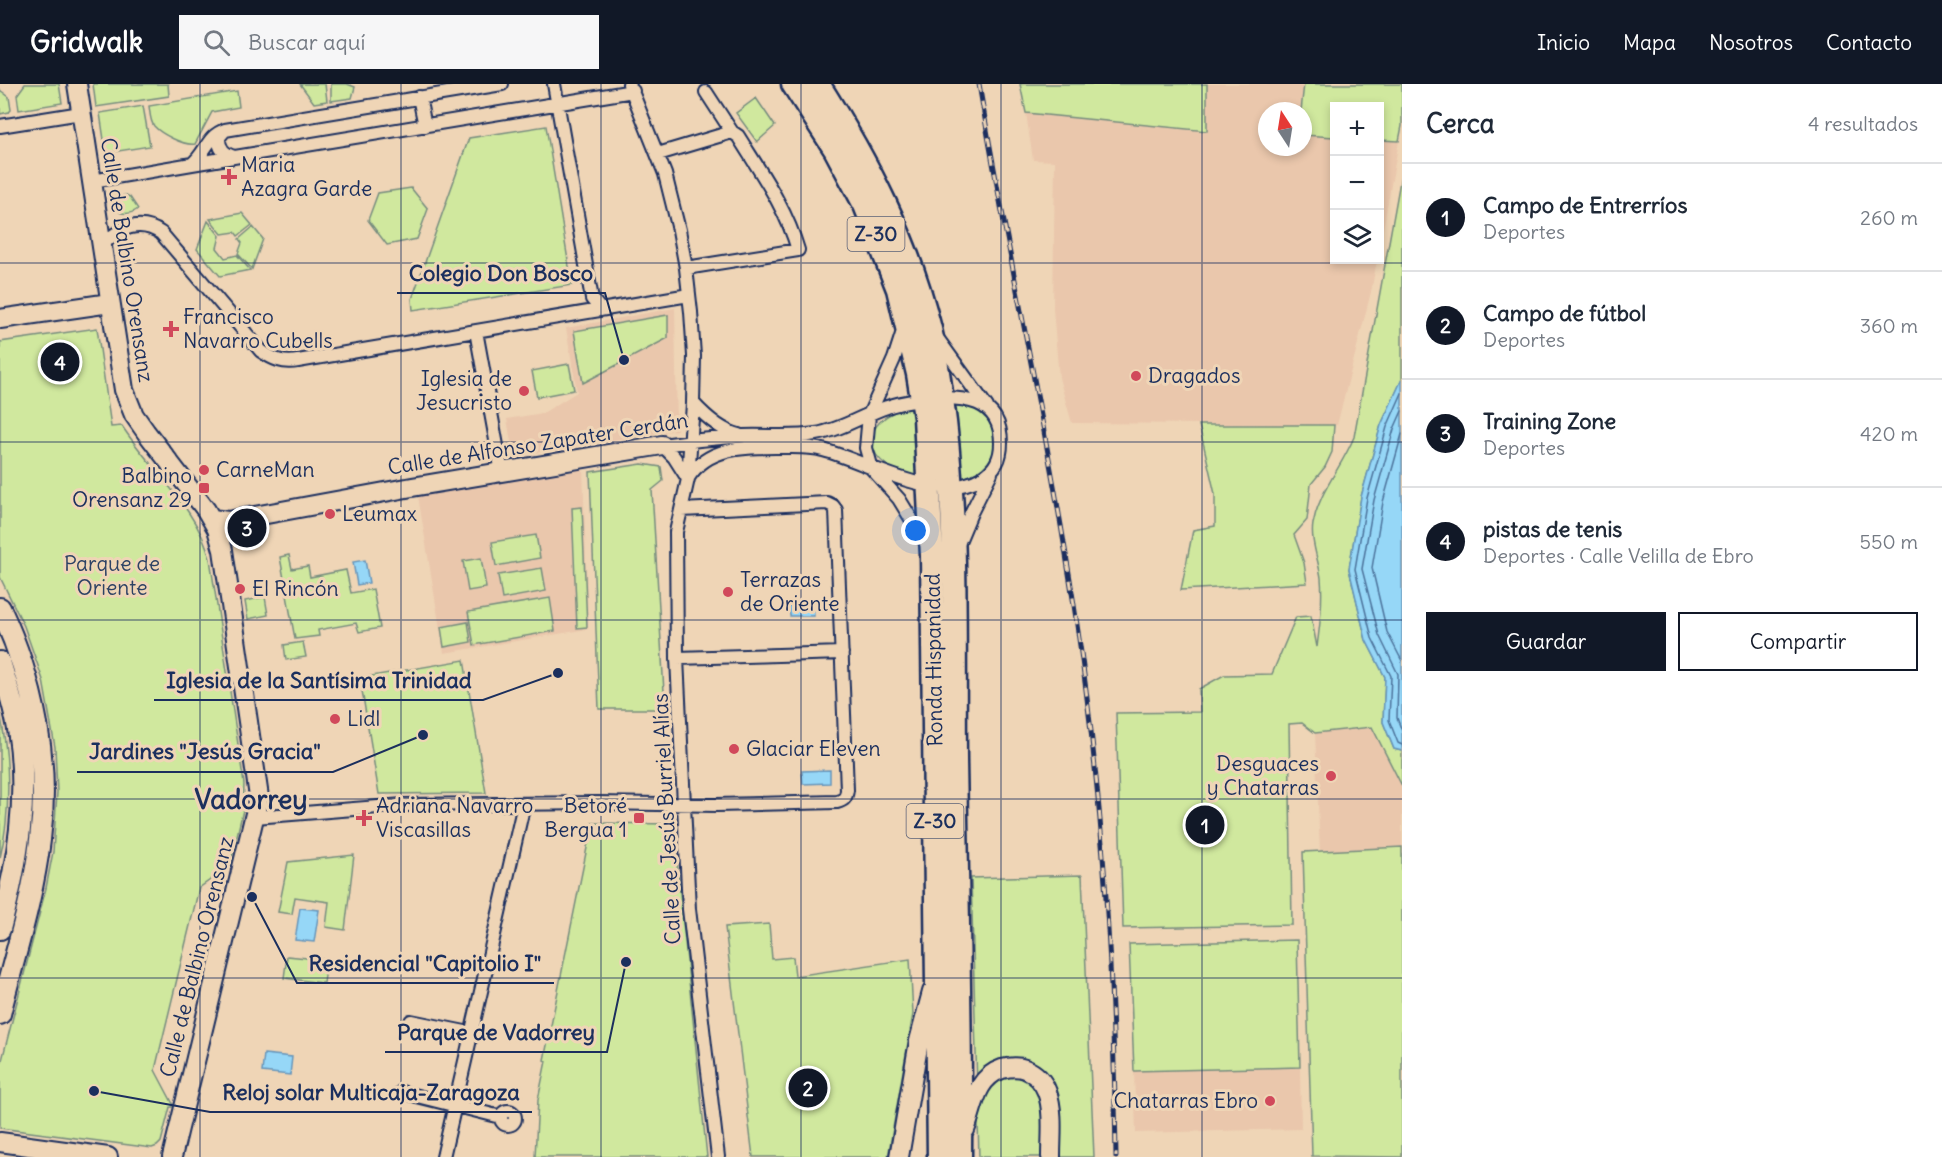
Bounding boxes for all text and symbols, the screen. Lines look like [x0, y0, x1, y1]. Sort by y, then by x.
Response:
search box [179, 15, 599, 69]
text: Gridwalk [30, 24, 143, 60]
icon: search [200, 26, 233, 59]
text: Buscar aquí [248, 28, 365, 56]
text: Inicio [1537, 29, 1590, 56]
text: Mapa [1623, 29, 1676, 56]
text: Nosotros [1709, 29, 1793, 56]
text: Contacto [1826, 29, 1912, 56]
north arrow [1258, 102, 1312, 156]
map controls [1330, 102, 1384, 264]
button: + [1330, 102, 1384, 156]
text: Cerca [1426, 107, 1495, 140]
text: 4 resultados [1808, 111, 1918, 136]
street label: Calle de Balbino Orensanz [95, 136, 160, 384]
place label: Maria Azagra Garde [241, 151, 372, 202]
button: − [1330, 156, 1384, 210]
marker: Maria Azagra Garde [222, 170, 236, 184]
text: Campo de Entrerríos [1483, 191, 1687, 219]
text: 1 [1442, 205, 1449, 230]
text: 260 m [1860, 205, 1918, 230]
button: layers [1330, 210, 1384, 264]
road number: Z-30 [848, 217, 904, 251]
text: Deportes [1483, 219, 1565, 244]
callout: Colegio Don Bosco [397, 253, 605, 293]
text: Colegio Don Bosco [409, 259, 593, 287]
text: Campo de fútbol [1483, 299, 1646, 327]
place label: Francisco Navarro Cubells [183, 303, 333, 354]
text: 2 [1440, 313, 1451, 338]
text: 360 m [1860, 313, 1918, 338]
marker: Francisco Navarro Cubells [164, 322, 178, 336]
text: Deportes [1483, 327, 1565, 352]
pin: 4 [40, 340, 80, 384]
place label: Dragados [1148, 362, 1240, 389]
place label: Iglesia de Jesucristo [416, 365, 512, 416]
marker: Dragados [1129, 369, 1143, 383]
marker: Iglesia de Jesucristo [517, 384, 531, 398]
street label: Calle de Alfonso Zapater Cerdán [386, 406, 690, 481]
text: Training Zone [1483, 407, 1616, 435]
text: 3 [1440, 421, 1451, 446]
text: 420 m [1860, 421, 1918, 446]
text: Deportes [1483, 435, 1565, 460]
place label: CarneMan [216, 456, 315, 483]
place label: Balbino Orensanz 29 [72, 462, 192, 513]
marker: CarneMan [197, 463, 211, 477]
marker: Balbino Orensanz 29 [197, 481, 211, 495]
place label: Leumax [342, 500, 417, 527]
pin: 3 [228, 506, 266, 550]
marker: Leumax [323, 507, 337, 521]
text: pistas de tenis [1483, 515, 1622, 543]
your location [901, 516, 930, 545]
text: 4 [1440, 529, 1451, 554]
text: 550 m [1860, 529, 1918, 554]
text: Deportes · Calle Velilla de Ebro [1483, 543, 1754, 568]
park label: Parque de Oriente [64, 550, 160, 601]
place label: Terrazas de Oriente [740, 566, 840, 617]
street label: Ronda Hispanidad [918, 573, 949, 747]
place label: El Rincón [252, 575, 339, 602]
marker: El Rincón [233, 582, 247, 596]
marker: Terrazas de Oriente [721, 585, 735, 599]
button: Guardar [1426, 612, 1666, 671]
button: Compartir [1678, 612, 1918, 671]
callout: Iglesia de la Santísima Trinidad [154, 660, 483, 700]
text: Iglesia de la Santísima Trinidad [166, 666, 472, 694]
street label: Calle de Jesús Burriel Alías [646, 693, 687, 945]
place label: Lidl [347, 705, 380, 732]
marker: Lidl [328, 712, 342, 726]
callout: Jardines "Jesús Gracia" [77, 732, 333, 772]
place label: Glaciar Eleven [746, 735, 881, 762]
text: Jardines "Jesús Gracia" [89, 737, 321, 765]
marker: Glaciar Eleven [727, 742, 741, 756]
place label: Desguaces y Chatarras [1207, 750, 1319, 801]
marker: Desguaces y Chatarras [1324, 769, 1338, 783]
district label: Vadorrey [194, 782, 308, 816]
place label: Adriana Navarro Viscasillas [376, 792, 533, 843]
place label: Betoré Bergua 1 [544, 792, 627, 843]
pin: 1 [1186, 802, 1224, 848]
road number: Z-30 [906, 804, 964, 838]
marker: Adriana Navarro Viscasillas [357, 811, 371, 825]
marker: Betoré Bergua 1 [632, 811, 646, 825]
street label: Calle de Balbino Orensanz [154, 834, 239, 1080]
callout: Residencial "Capitolio I" [297, 943, 554, 983]
text: Residencial "Capitolio I" [309, 949, 541, 977]
callout: Parque de Vadorrey [385, 1012, 607, 1052]
text: Parque de Vadorrey [397, 1018, 595, 1046]
pin: 2 [788, 1066, 828, 1110]
callout: Reloj solar Multicaja-Zaragoza [210, 1072, 532, 1112]
text: Reloj solar Multicaja-Zaragoza [222, 1078, 520, 1106]
place label: Chatarras Ebro [1113, 1087, 1258, 1114]
marker: Chatarras Ebro [1263, 1094, 1277, 1108]

